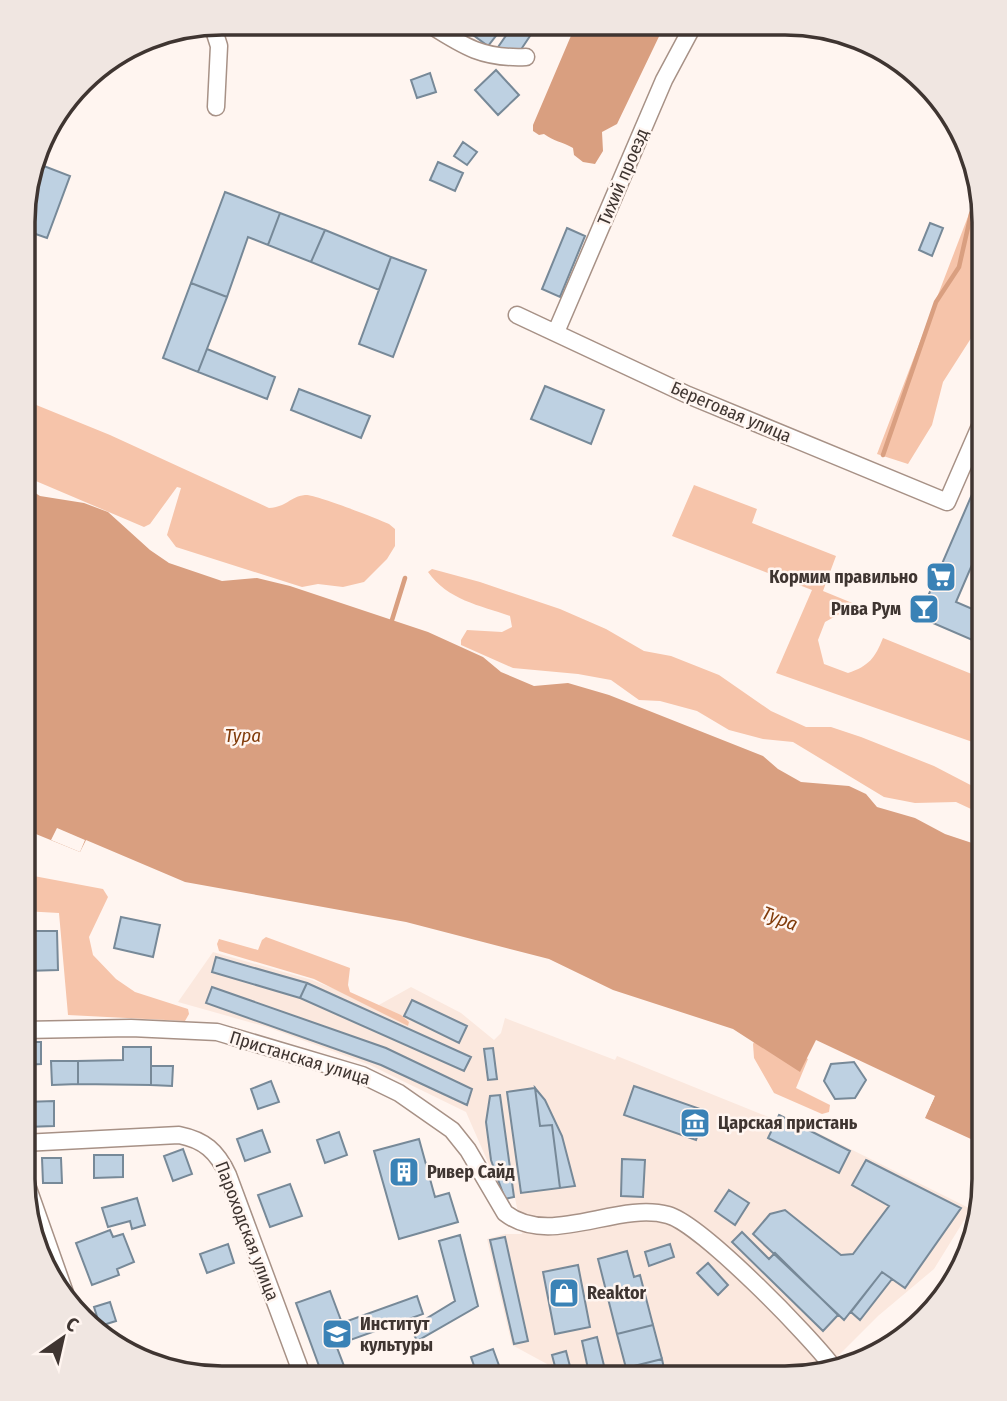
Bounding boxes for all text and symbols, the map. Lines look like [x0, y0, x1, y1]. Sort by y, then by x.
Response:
street label: Тихий проезд [593, 125, 653, 229]
street label: Береговая улица [667, 377, 795, 447]
supermarket icon: Кормим правильно [924, 560, 958, 594]
place label: Кормим правильно [769, 566, 918, 588]
bar icon: Рива Рум [907, 592, 941, 626]
place label: Рива Рум [831, 598, 901, 620]
water label: Тура [225, 724, 261, 747]
water label: Тура [759, 901, 801, 936]
street label: Пристанская улица [227, 1026, 373, 1090]
museum icon: Царская пристань [678, 1106, 712, 1140]
place label: Царская пристань [718, 1112, 858, 1134]
building icon: Ривер Сайд [387, 1155, 421, 1189]
street label: Пароходская улица [210, 1158, 284, 1304]
place label: Ривер Сайд [427, 1161, 515, 1183]
shop icon: Reaktor [547, 1276, 581, 1310]
place label: Reaktor [587, 1282, 647, 1304]
north arrow [28, 1303, 98, 1373]
text: С [62, 1312, 83, 1337]
place label: Институт культуры [360, 1313, 433, 1356]
school or university icon: Институт культуры [320, 1317, 354, 1351]

